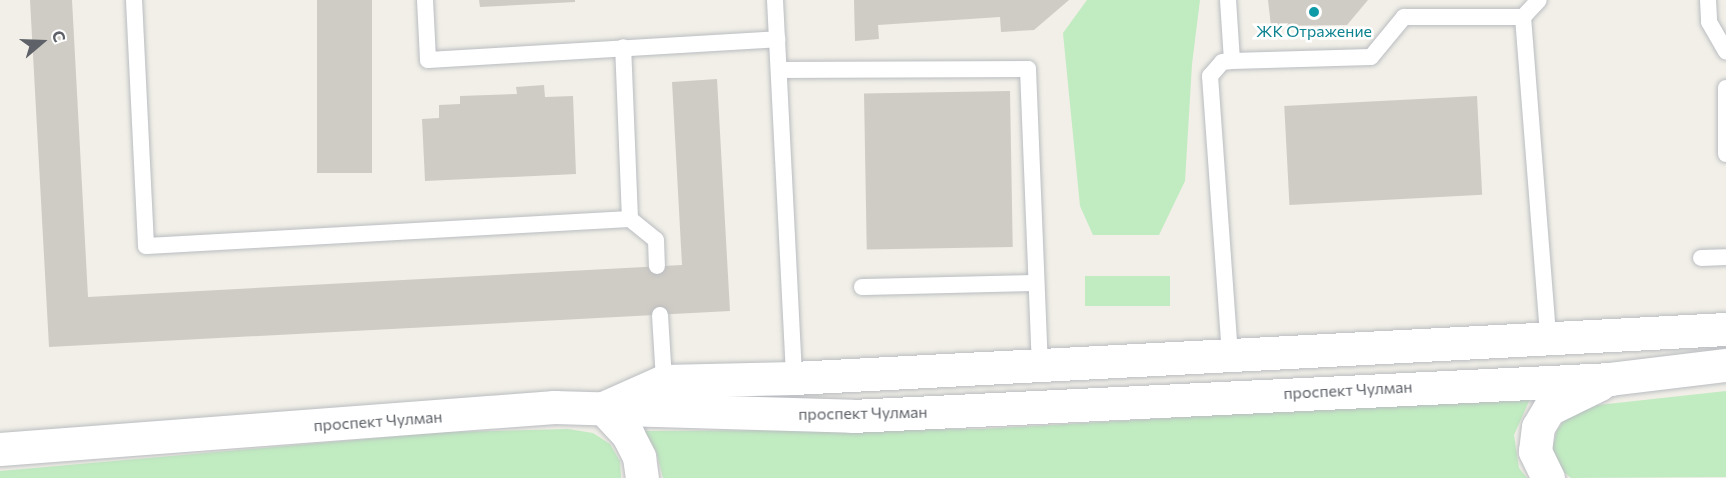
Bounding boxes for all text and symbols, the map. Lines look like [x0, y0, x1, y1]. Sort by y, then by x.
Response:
marker: ЖК Отражение [1307, 5, 1321, 19]
north arrow [12, 12, 72, 72]
place label: ЖК Отражение [1256, 21, 1372, 41]
text: С [49, 28, 70, 44]
street label: проспект Чулман [1283, 377, 1413, 403]
street label: проспект Чулман [798, 402, 928, 424]
street label: проспект Чулман [313, 407, 443, 435]

